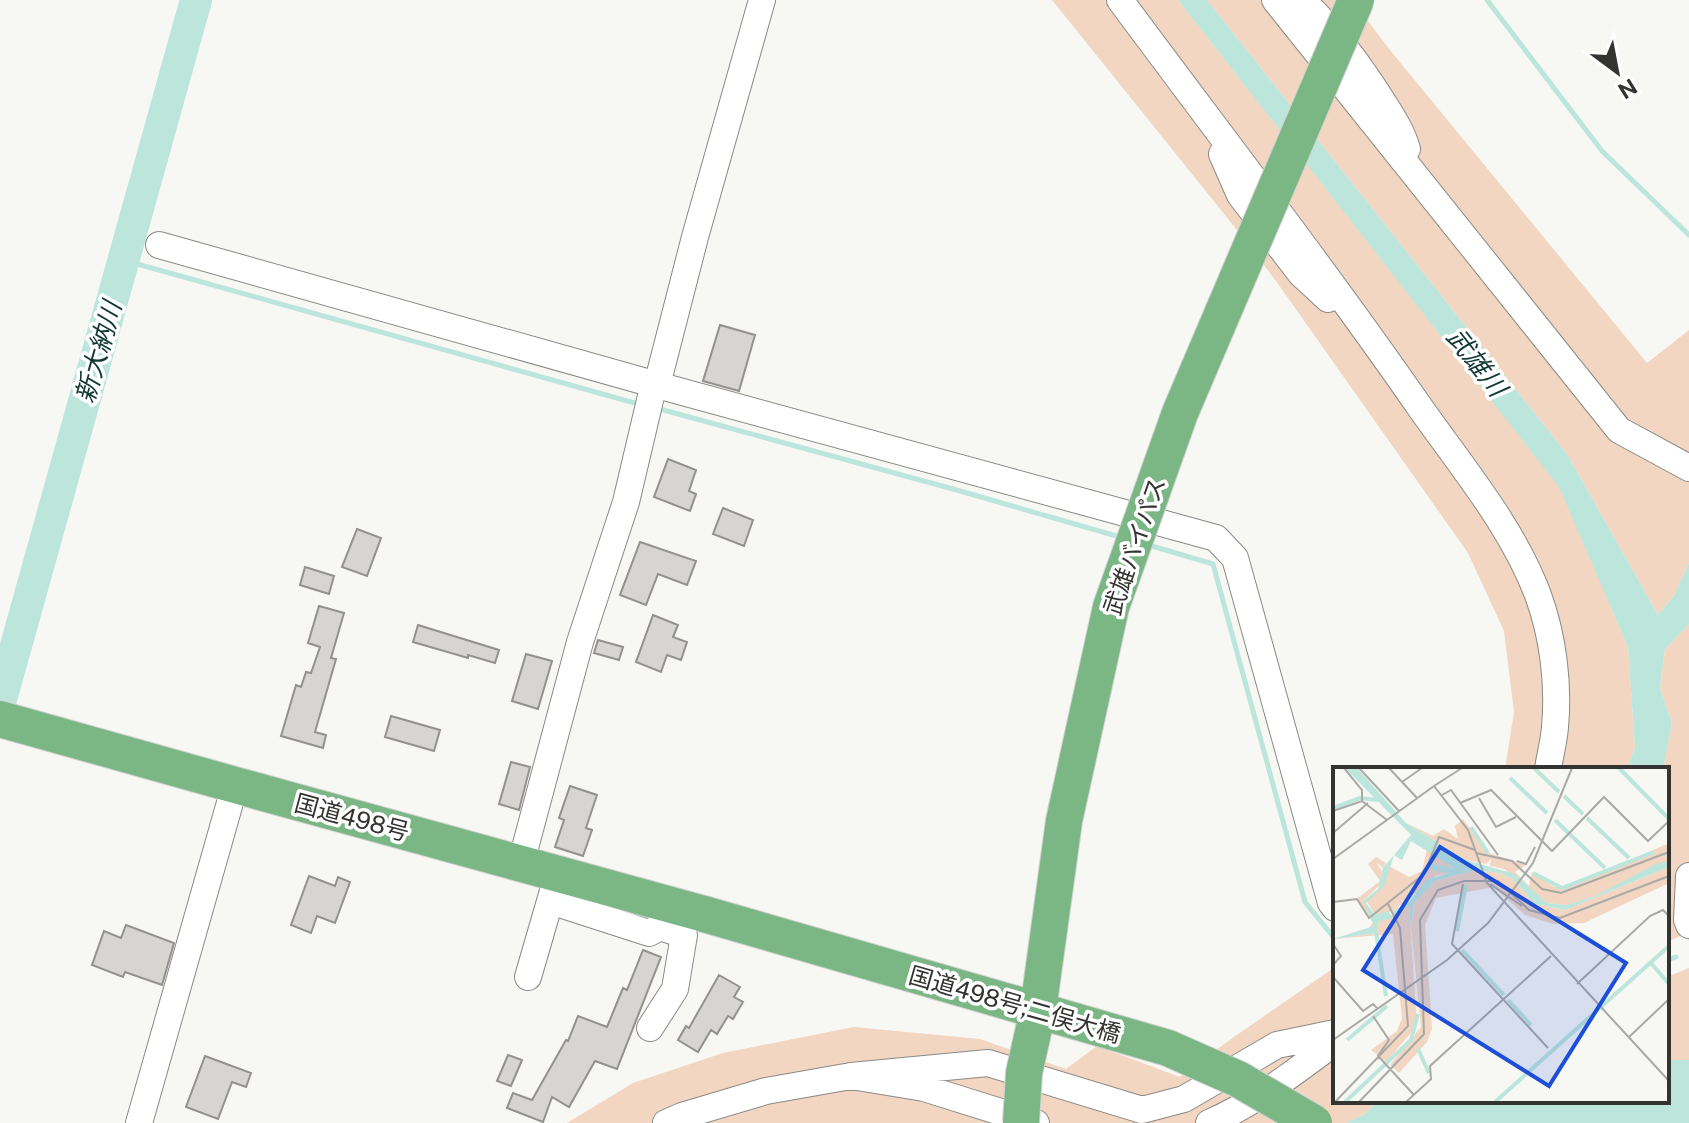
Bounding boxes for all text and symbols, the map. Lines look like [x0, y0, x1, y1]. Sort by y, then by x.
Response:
north arrow [1577, 32, 1657, 112]
text: N [1613, 73, 1642, 105]
water label: 新大納川 [69, 295, 128, 406]
water label: 武雄川 [1441, 322, 1515, 405]
street label: 武雄バイパス [1097, 474, 1171, 618]
inset map [1333, 767, 1669, 1103]
street label: 国道498号 [292, 788, 412, 846]
street label: 国道498号;二俣大橋 [906, 960, 1124, 1048]

